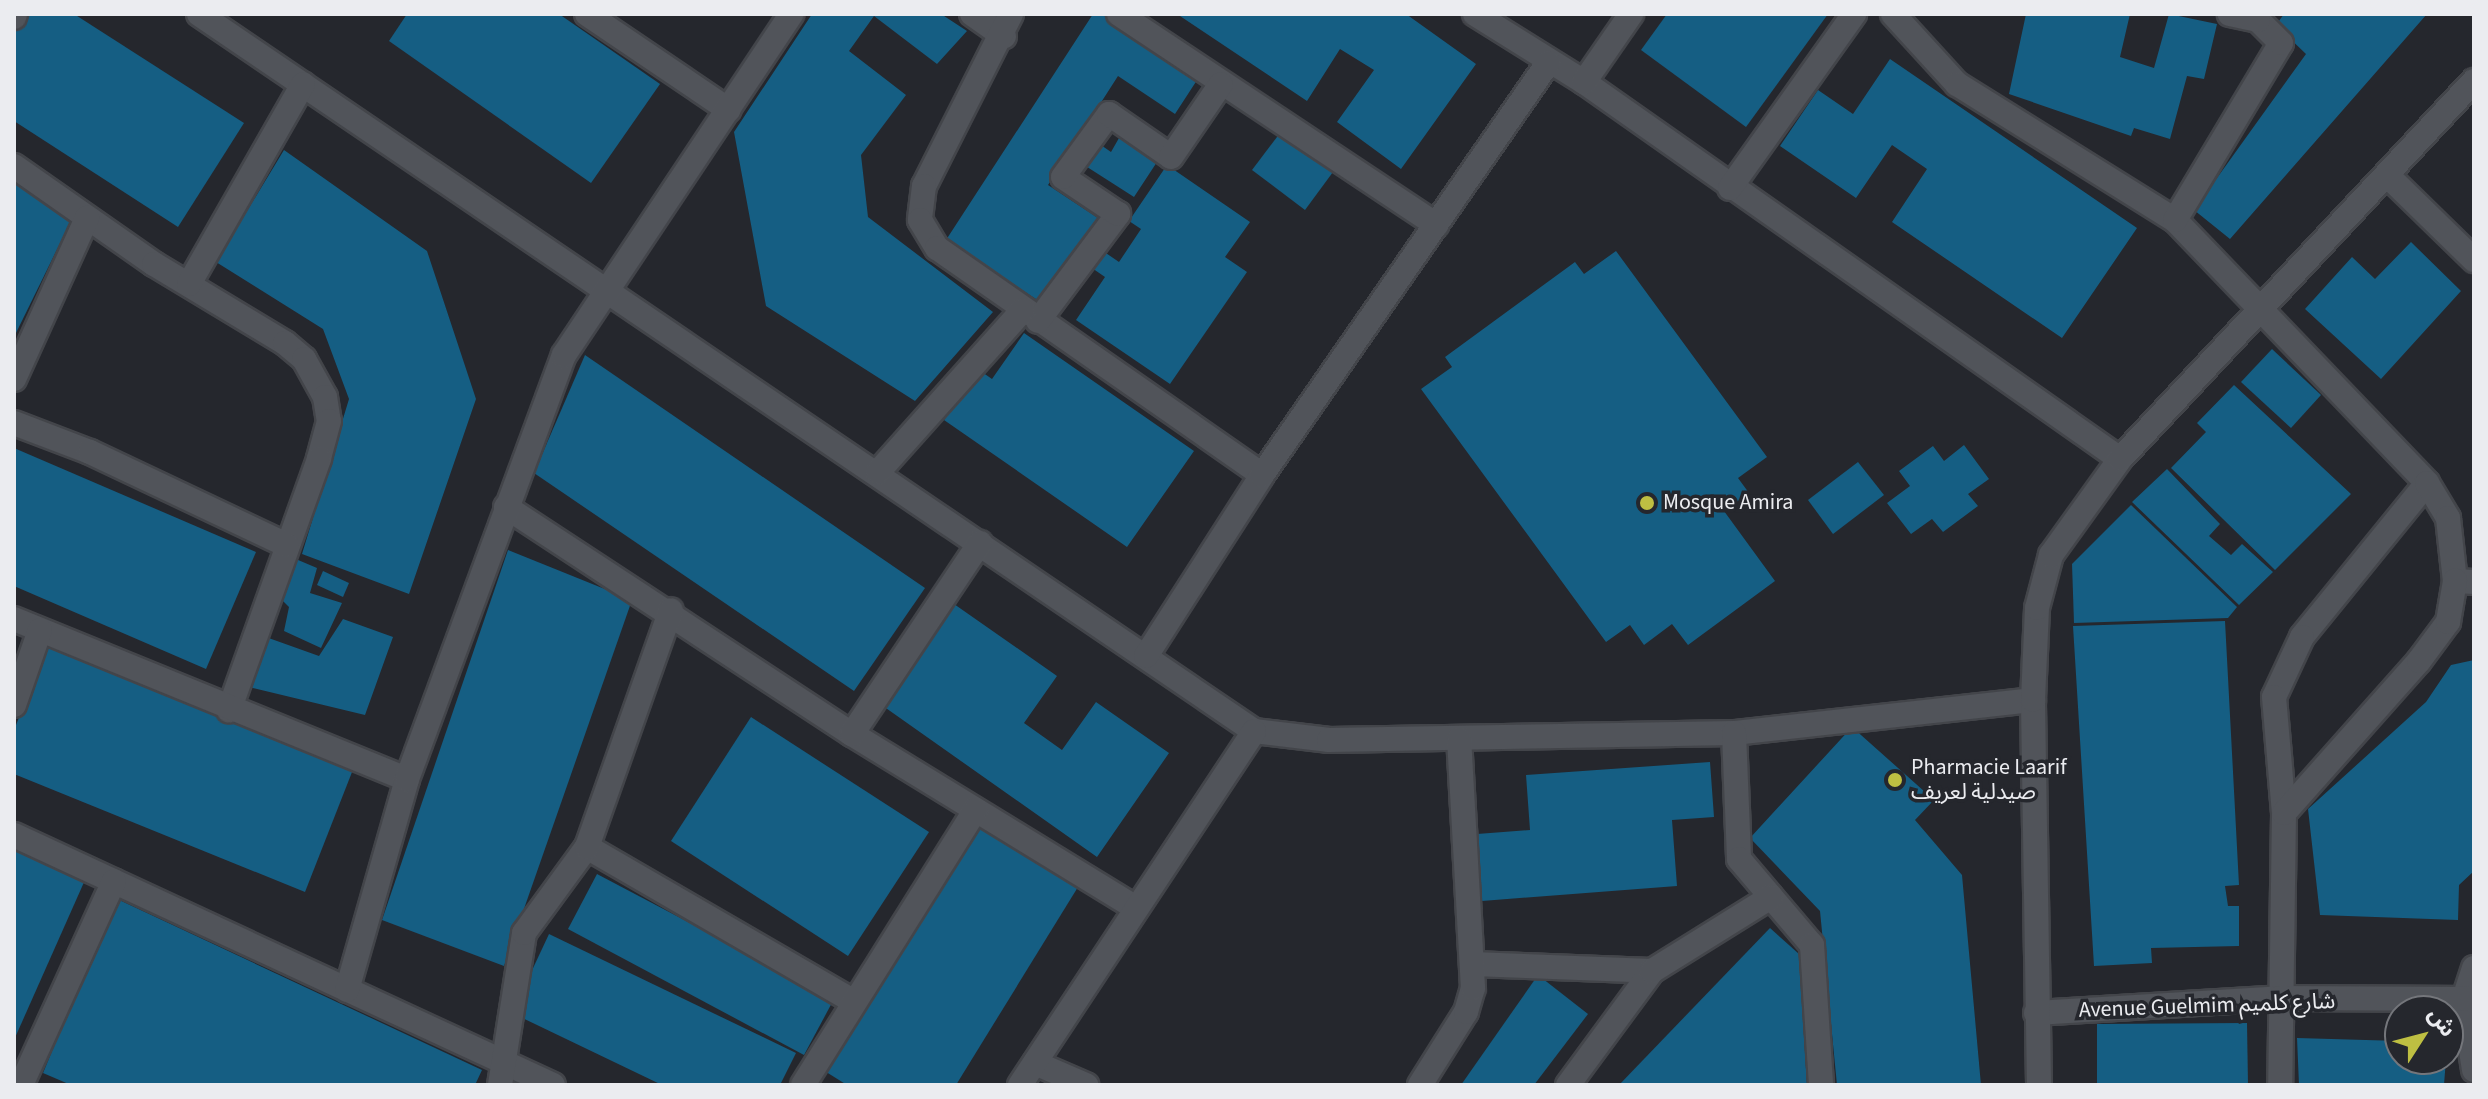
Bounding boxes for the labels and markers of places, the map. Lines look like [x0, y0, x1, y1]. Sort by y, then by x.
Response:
place label: Mosque Amira [1663, 490, 1793, 516]
marker: Mosque Amira [1638, 494, 1656, 512]
place label: Pharmacie Laarif صيدلية لعريف [1911, 754, 2067, 806]
marker: Pharmacie Laarif صيدلية لعريف [1886, 771, 1904, 789]

